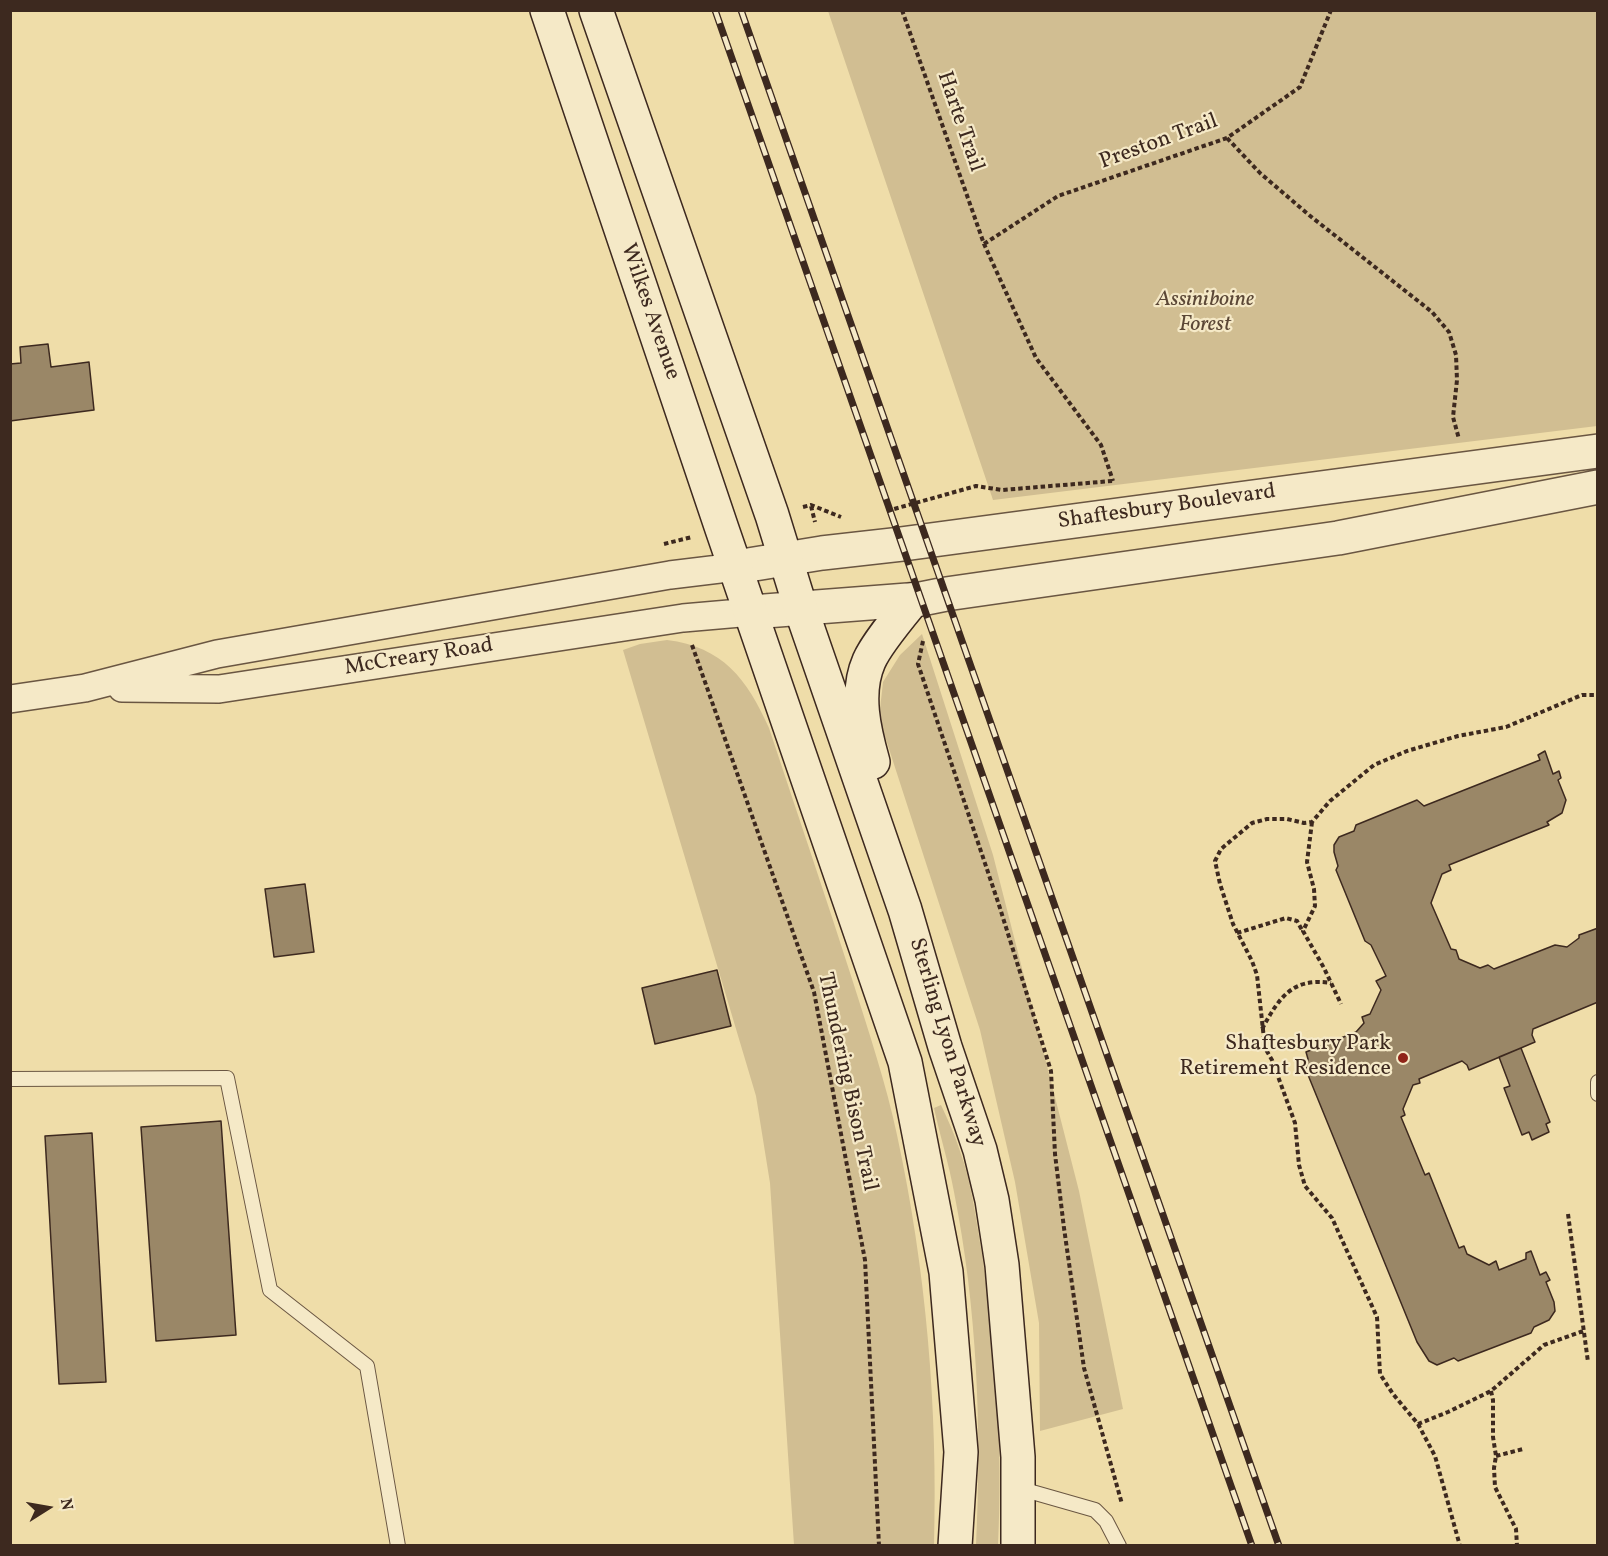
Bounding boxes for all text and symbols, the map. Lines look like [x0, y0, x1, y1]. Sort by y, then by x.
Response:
street label: Harte Trail [930, 68, 988, 176]
street label: Preston Trail [1096, 109, 1222, 177]
street label: Wilkes Avenue [613, 240, 685, 384]
park label: Assiniboine Forest [1156, 288, 1254, 340]
street label: Shaftesbury Boulevard [1056, 480, 1278, 536]
street label: McCreary Road [343, 633, 495, 683]
street label: Sterling Lyon Parkway [902, 935, 990, 1151]
street label: Thundering Bison Trail [810, 970, 882, 1194]
place label: Shaftesbury Park Retirement Residence [1180, 1032, 1391, 1084]
marker: Shaftesbury Park Retirement Residence [1396, 1051, 1410, 1065]
north arrow [18, 1478, 78, 1538]
text: N [54, 1497, 78, 1512]

